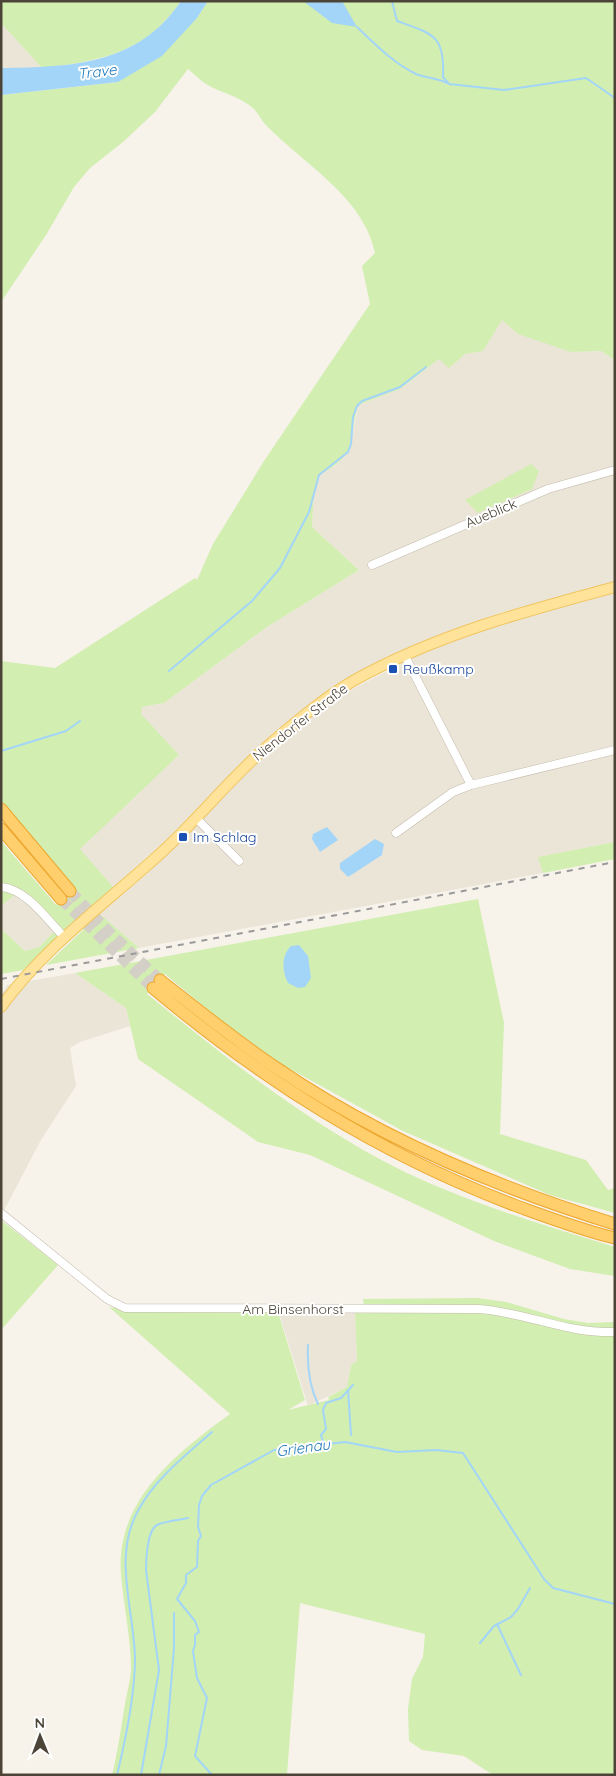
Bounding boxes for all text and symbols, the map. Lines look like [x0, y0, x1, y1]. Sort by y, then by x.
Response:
water label: Trave [76, 60, 118, 83]
street label: Aueblick [463, 494, 519, 532]
place label: Reußkamp [403, 660, 474, 678]
marker: Reußkamp [387, 663, 399, 675]
street label: Niendorfer Straße [249, 679, 351, 765]
place label: Im Schlag [193, 828, 257, 846]
marker: Im Schlag [177, 831, 189, 843]
street label: Am Binsenhorst [242, 1300, 344, 1318]
water label: Grienau [275, 1434, 332, 1461]
north arrow [15, 1711, 65, 1761]
text: N [34, 1714, 45, 1732]

